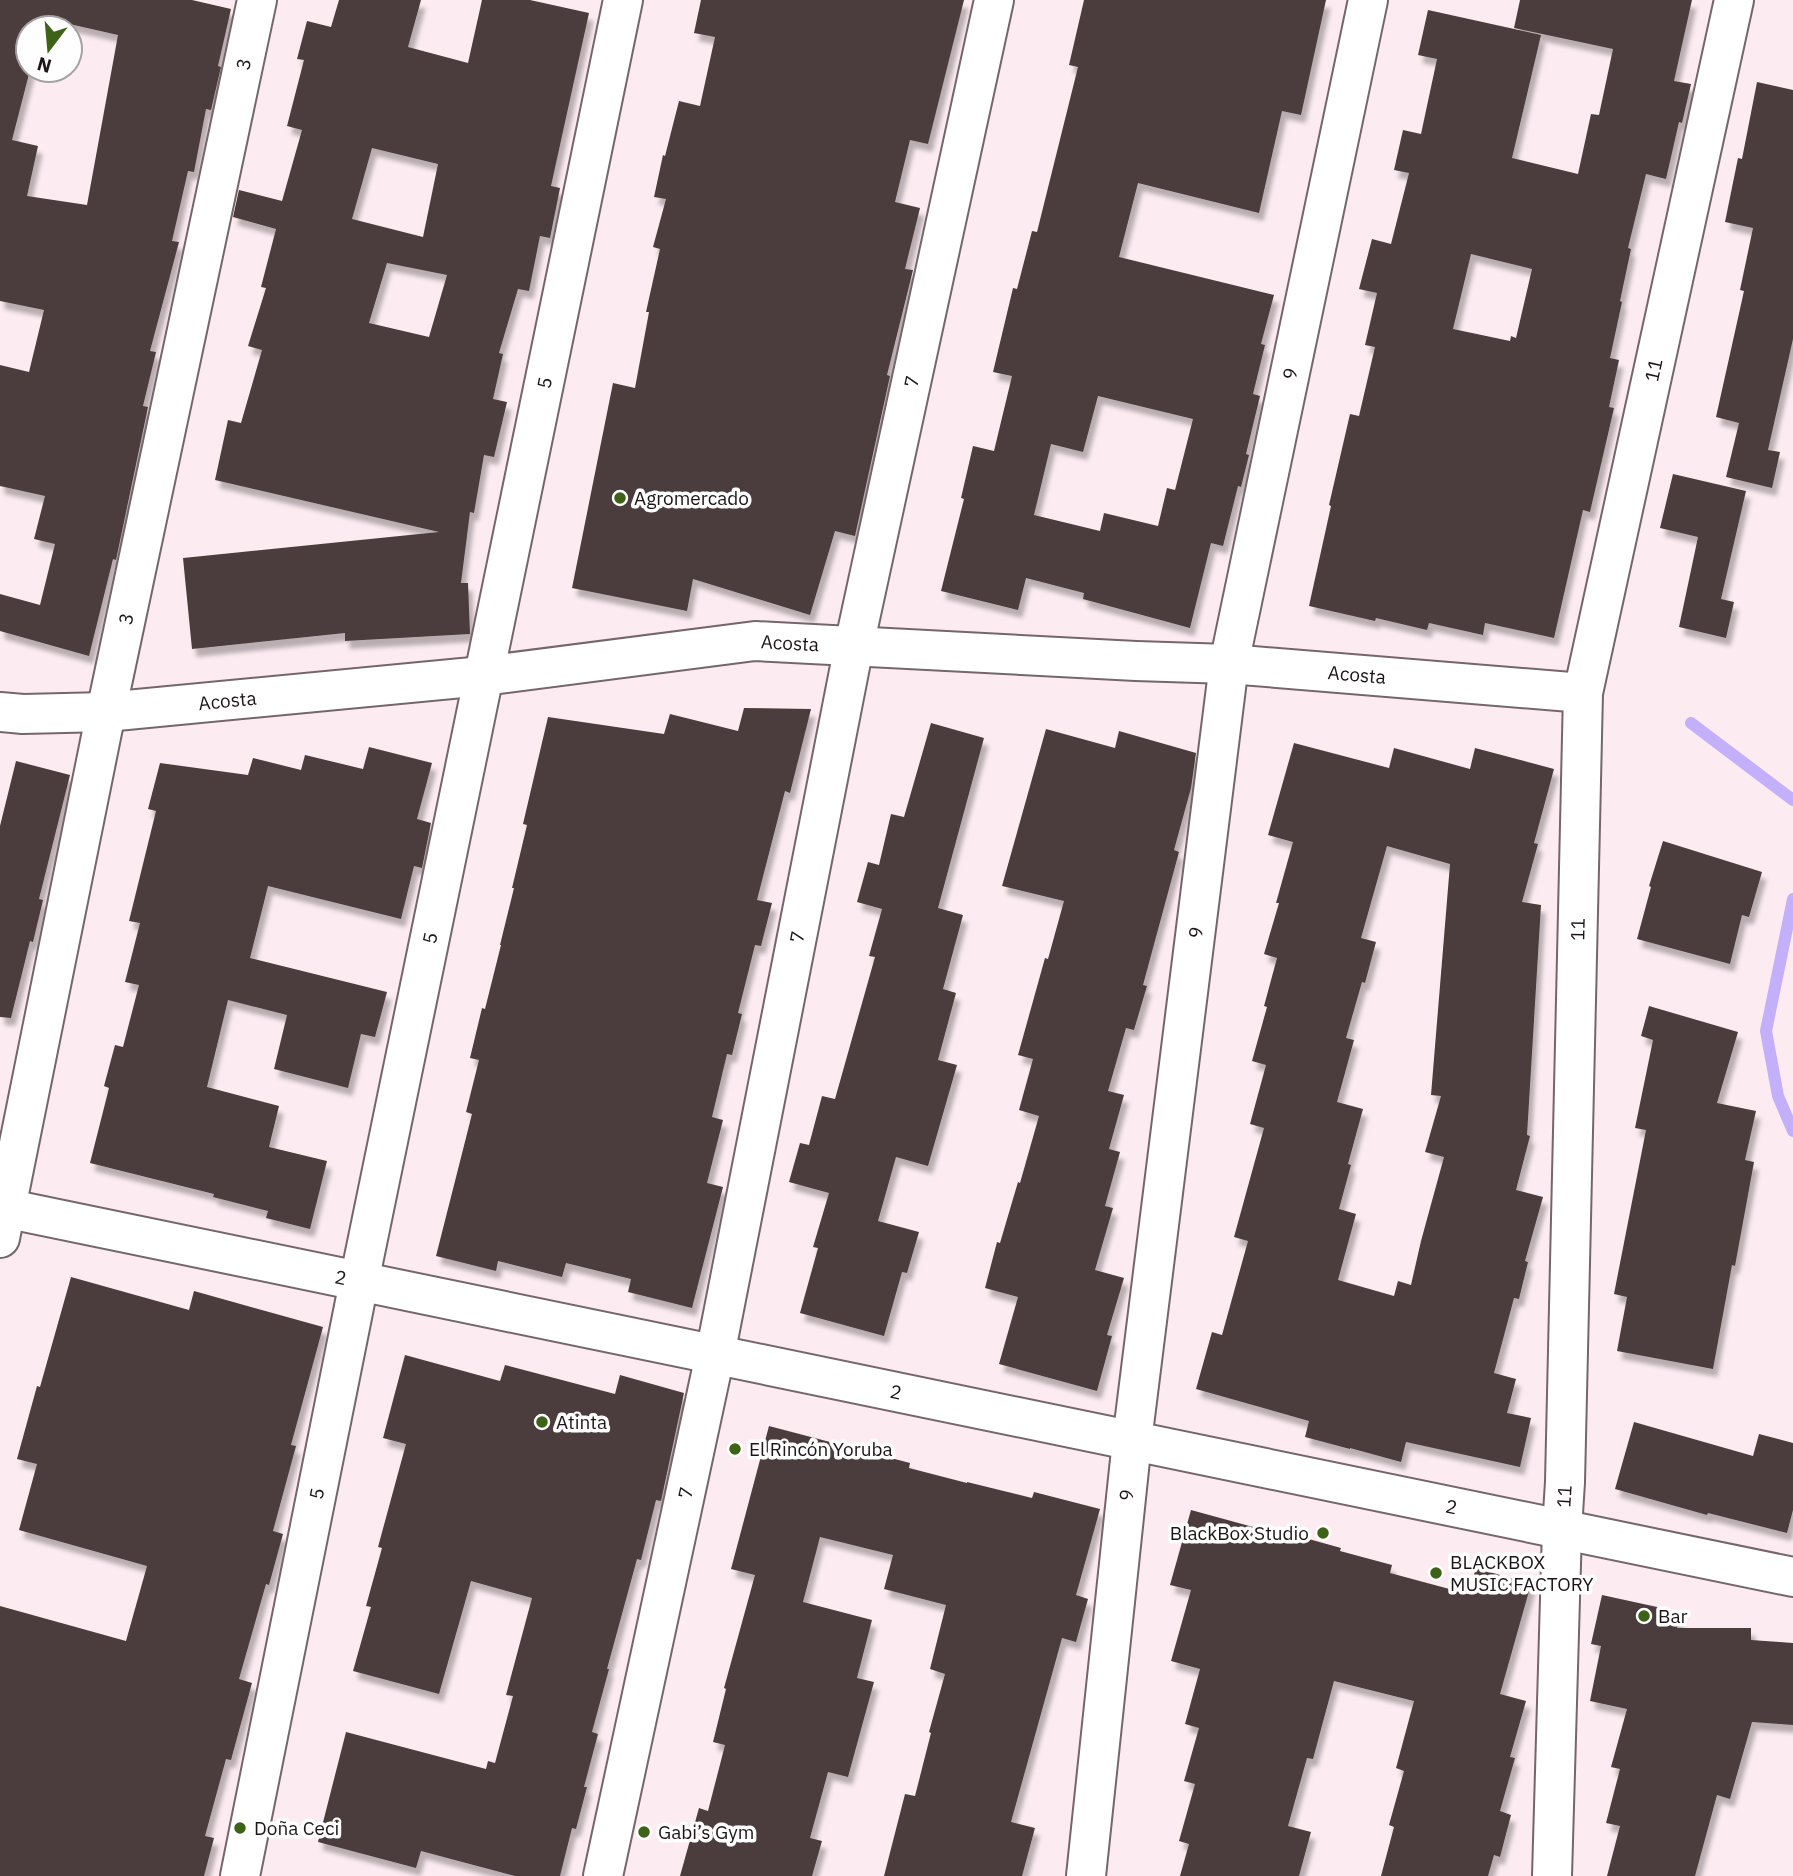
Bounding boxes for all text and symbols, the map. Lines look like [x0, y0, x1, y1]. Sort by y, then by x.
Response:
north arrow [14, 14, 84, 84]
text: N [34, 52, 54, 79]
street label: 3 [231, 56, 256, 72]
street label: 11 [1639, 356, 1668, 384]
street label: 9 [1277, 366, 1303, 382]
street label: 7 [898, 373, 924, 390]
street label: 5 [531, 375, 557, 391]
place label: Agromercado [634, 486, 749, 510]
marker: Agromercado [612, 490, 628, 506]
street label: 3 [113, 611, 139, 627]
street label: Acosta [760, 629, 820, 656]
street label: Acosta [1327, 660, 1387, 689]
street label: Acosta [197, 686, 257, 715]
street label: 11 [1565, 918, 1590, 941]
street label: 9 [1183, 925, 1208, 940]
street label: 7 [784, 929, 810, 945]
street label: 5 [417, 930, 443, 946]
street label: 2 [333, 1264, 349, 1290]
street label: 2 [888, 1379, 904, 1405]
place label: Atinta [556, 1410, 607, 1434]
marker: Atinta [534, 1414, 550, 1430]
place label: El Rincón Yoruba [749, 1437, 893, 1461]
marker: El Rincón Yoruba [727, 1441, 743, 1457]
street label: 11 [1551, 1484, 1577, 1508]
street label: 7 [672, 1485, 698, 1501]
street label: 5 [304, 1486, 329, 1502]
street label: 9 [1114, 1488, 1139, 1502]
street label: 2 [1443, 1494, 1459, 1519]
place label: BlackBox Studio [1170, 1521, 1309, 1545]
marker: BlackBox Studio [1315, 1525, 1331, 1541]
place label: BLACKBOX MUSIC FACTORY [1450, 1550, 1594, 1596]
marker: BLACKBOX MUSIC FACTORY [1428, 1565, 1444, 1581]
place label: Bar [1658, 1604, 1688, 1628]
marker: Bar [1636, 1608, 1652, 1624]
place label: Doña Ceci [254, 1816, 339, 1840]
marker: Doña Ceci [232, 1820, 248, 1836]
place label: Gabi’s Gym [658, 1820, 754, 1844]
marker: Gabi’s Gym [636, 1824, 652, 1840]

